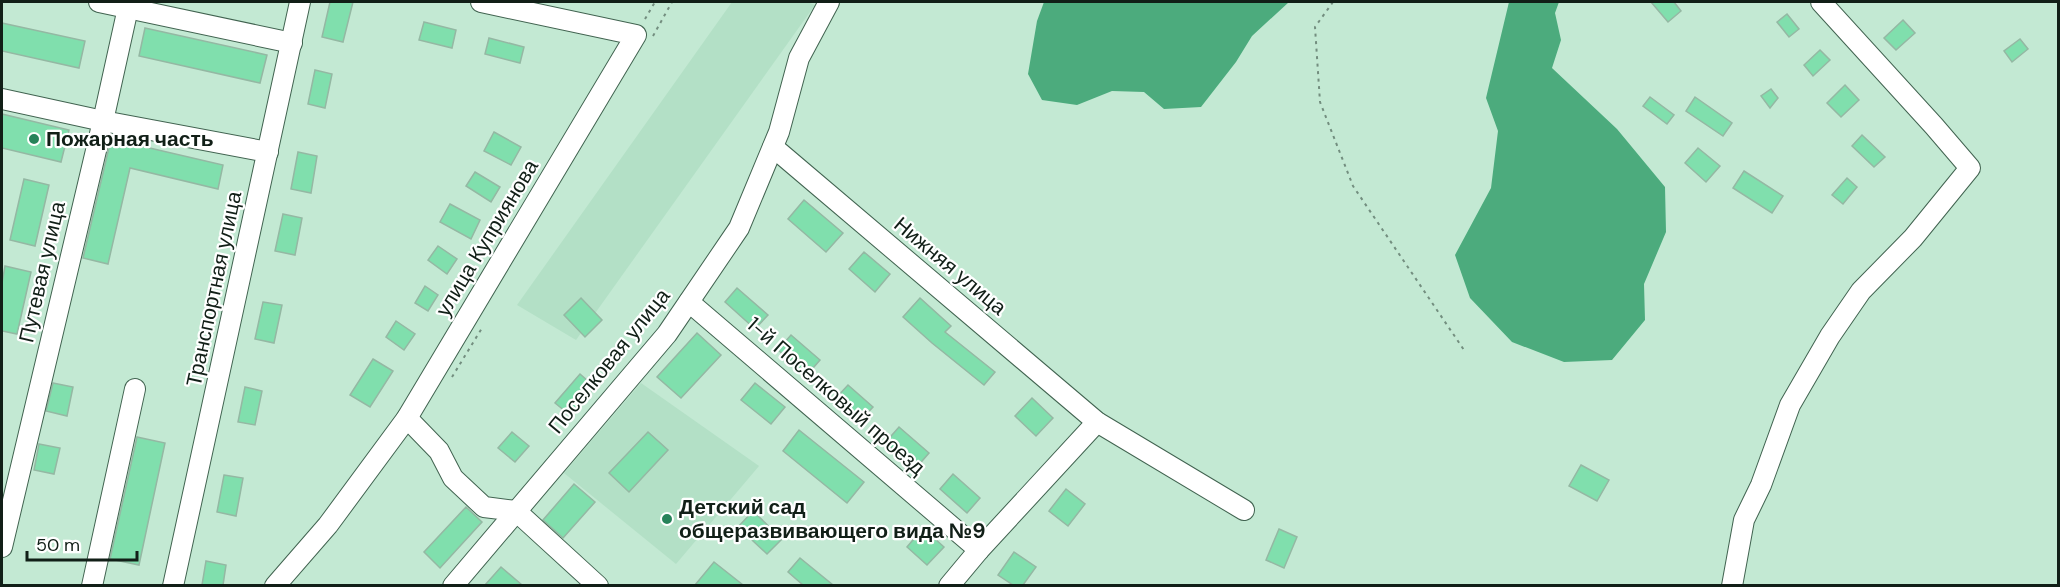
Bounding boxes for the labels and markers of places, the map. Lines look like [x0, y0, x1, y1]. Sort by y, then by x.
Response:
place label: Пожарная часть [46, 125, 214, 153]
marker: Пожарная часть [27, 132, 41, 146]
place label: Детский сад общеразвивающего вида №9 [679, 493, 986, 545]
marker: Детский сад общеразвивающего вида №9 [660, 512, 674, 526]

